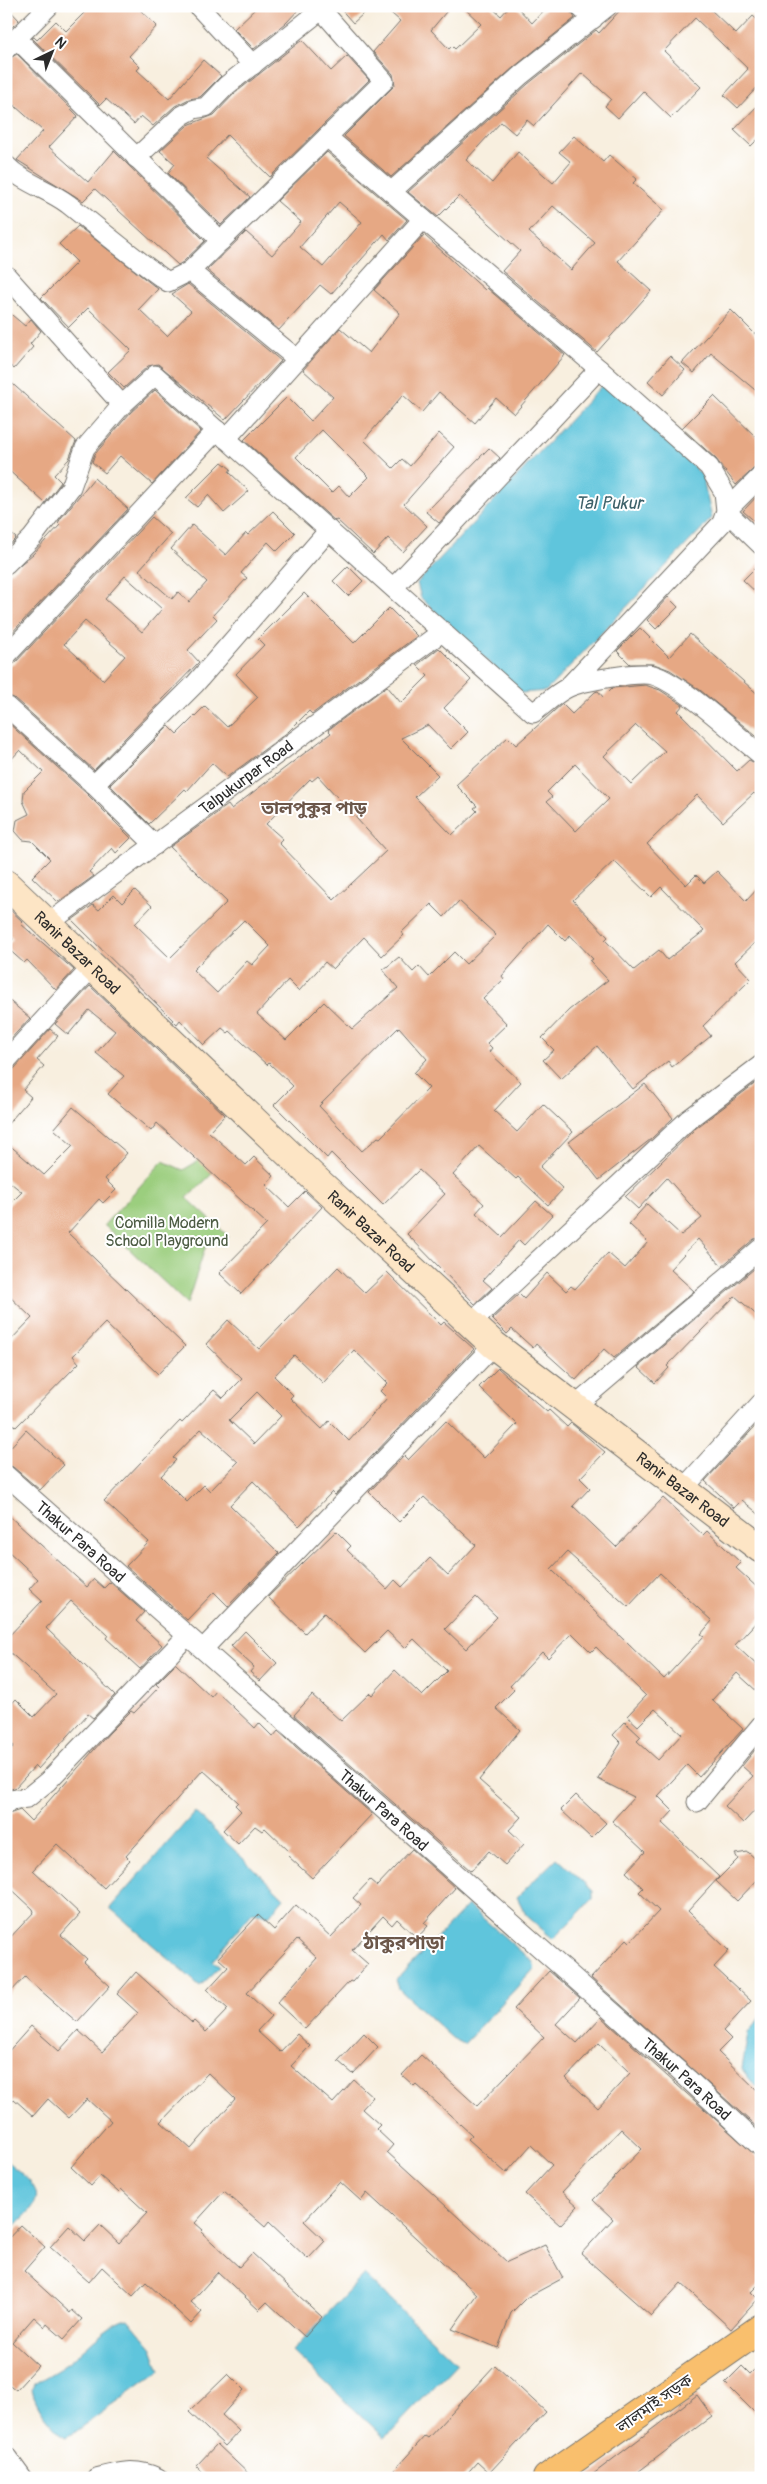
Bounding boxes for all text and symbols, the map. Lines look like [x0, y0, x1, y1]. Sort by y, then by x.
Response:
north arrow [28, 28, 78, 78]
text: N [51, 33, 70, 52]
water label: Tal Pukur [575, 492, 645, 515]
street label: Talpukurpar Road [195, 736, 298, 819]
district label: তালপুকুর পাড় [260, 797, 368, 820]
street label: Ranir Bazar Road [30, 907, 124, 999]
street label: Ranir Bazar Road [323, 1186, 419, 1277]
park label: Comilla Modern School Playground [105, 1213, 229, 1251]
street label: Ranir Bazar Road [632, 1448, 733, 1532]
street label: Thakur Para Road [31, 1497, 129, 1587]
street label: Thakur Para Road [334, 1766, 432, 1856]
district label: ঠাকুরপাড়া [362, 1931, 445, 1955]
street label: Thakur Para Road [638, 2034, 735, 2125]
street label: লালমাই সড়ক [612, 2370, 697, 2438]

